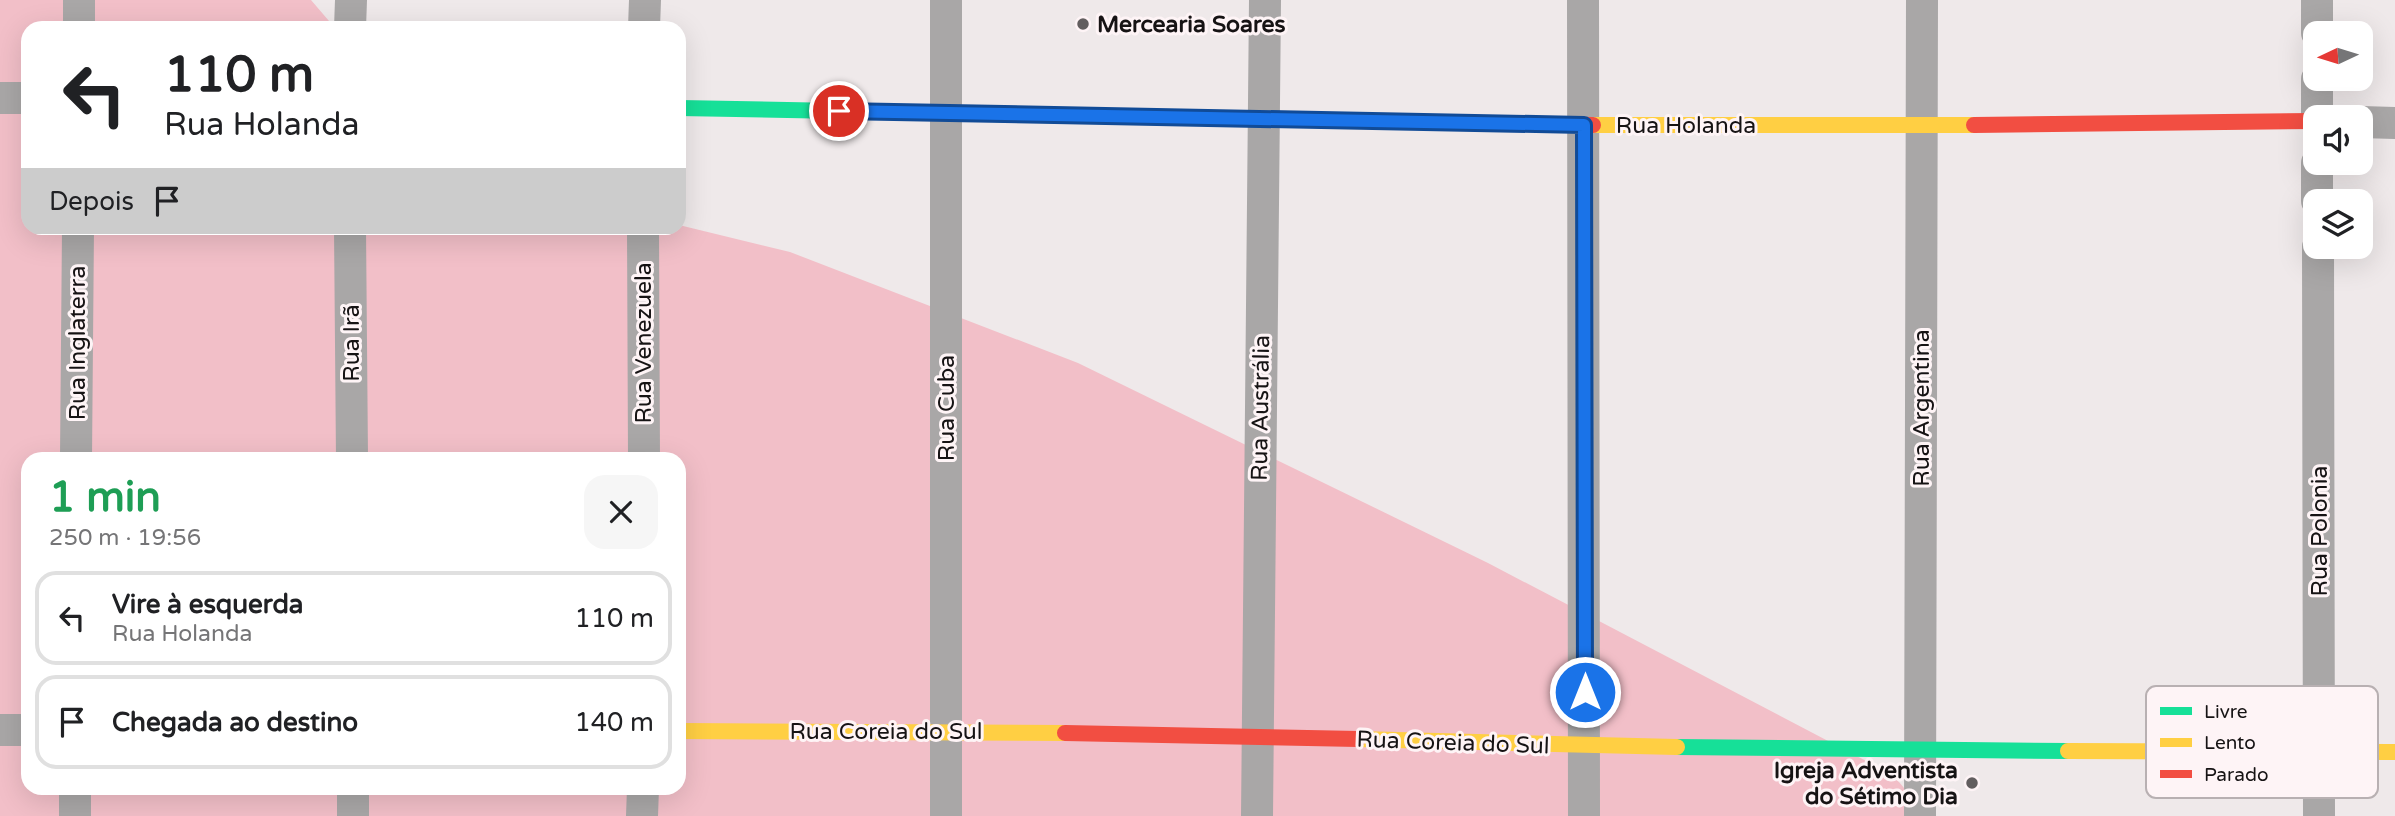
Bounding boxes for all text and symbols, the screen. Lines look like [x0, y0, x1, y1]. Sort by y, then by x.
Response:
place label: Mercearia Soares [1097, 11, 1286, 39]
marker: Mercearia Soares [1075, 16, 1091, 32]
north arrow [2303, 21, 2373, 91]
map controls [2303, 21, 2373, 259]
text: 110 m [164, 46, 314, 105]
icon: left [49, 49, 140, 140]
pin [809, 81, 869, 141]
icon: arrive [820, 92, 858, 130]
button: sound [2303, 105, 2373, 175]
text: Rua Holanda [164, 106, 359, 144]
street label: Rua Holanda [1616, 112, 1756, 140]
icon: arrive [148, 182, 186, 220]
text: Depois [49, 186, 134, 217]
button: layers [2303, 189, 2373, 259]
street label: Rua Venezuela [630, 262, 658, 424]
street label: Rua Inglaterra [64, 266, 92, 420]
street label: Rua Irã [338, 304, 366, 382]
street label: Rua Argentina [1908, 329, 1936, 487]
street label: Rua Austrália [1246, 335, 1276, 481]
street label: Rua Cuba [933, 355, 961, 461]
street label: Rua Polonia [2306, 466, 2334, 596]
text: 1 min [49, 472, 161, 523]
button: close [584, 475, 658, 549]
text: 250 m · 19:56 [49, 524, 201, 552]
text: Vire à esquerda [112, 589, 303, 620]
icon: left [53, 599, 91, 637]
text: 110 m [574, 603, 654, 634]
text: Rua Holanda [112, 620, 252, 648]
position arrow [1548, 655, 1622, 729]
legend [2146, 686, 2378, 798]
text: Livre [2204, 701, 2248, 723]
icon: arrive [53, 703, 91, 741]
text: Chegada ao destino [112, 707, 358, 738]
text: 140 m [574, 707, 654, 738]
street label: Rua Coreia do Sul [789, 718, 983, 746]
street label: Rua Coreia do Sul [1356, 726, 1550, 760]
text: Lento [2204, 732, 2256, 754]
place label: Igreja Adventista do Sétimo Dia [1774, 757, 1958, 811]
text: Parado [2204, 764, 2268, 786]
marker: Igreja Adventista do Sétimo Dia [1964, 775, 1980, 791]

